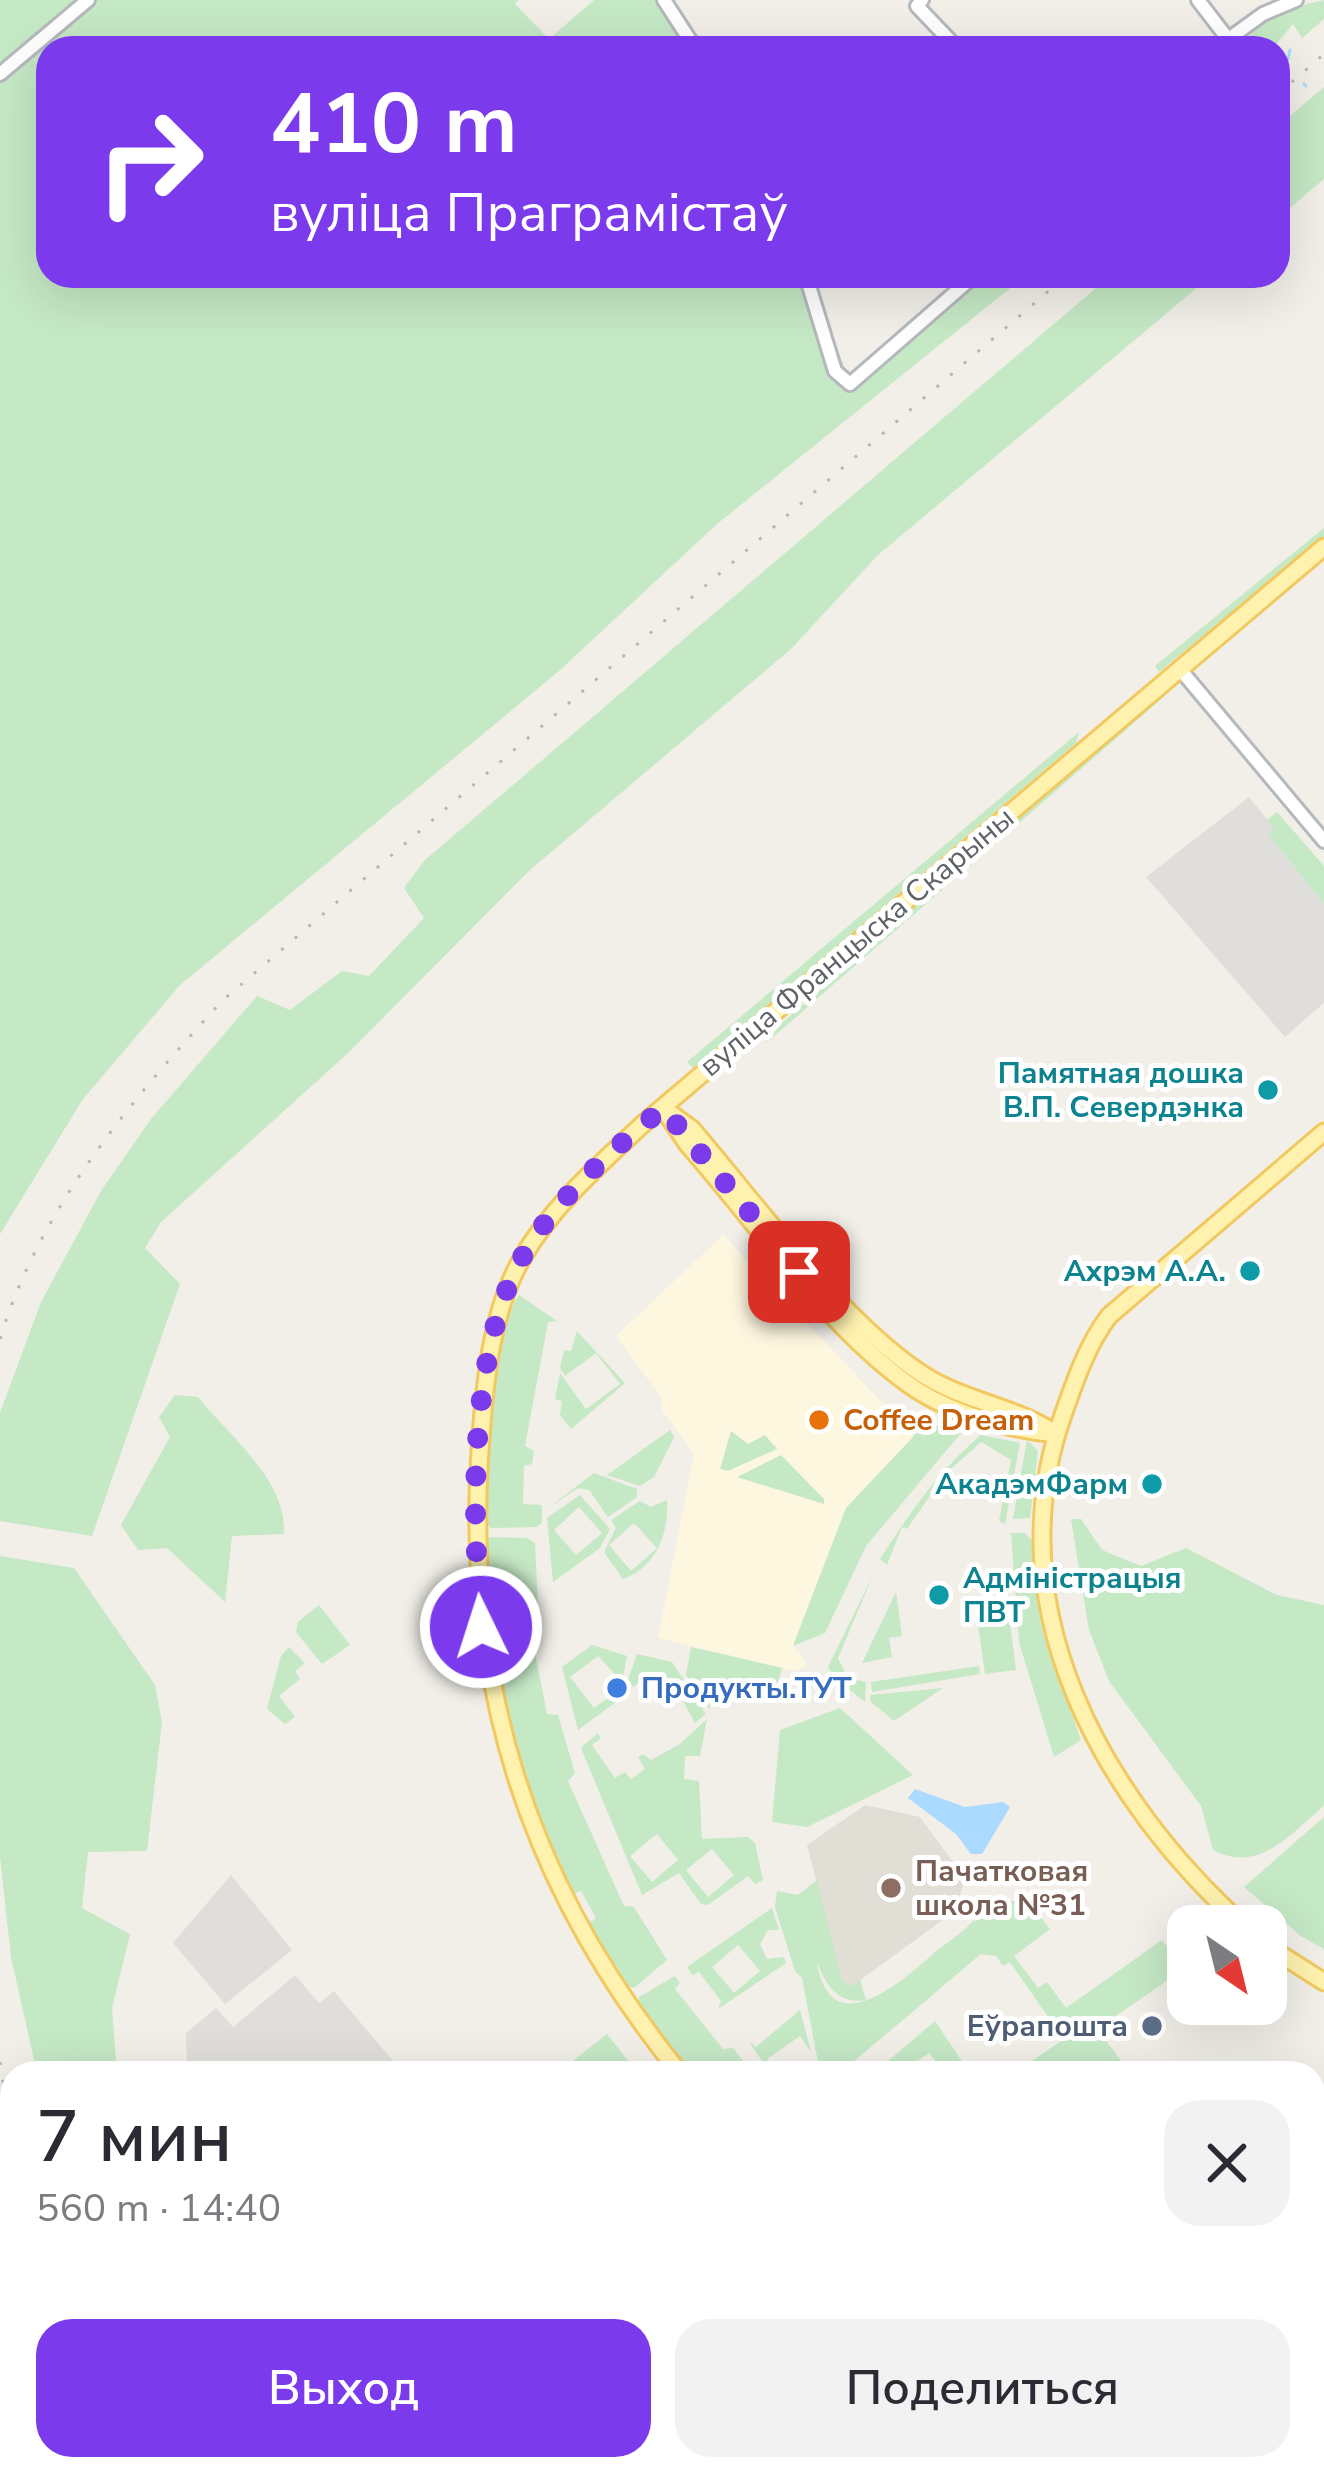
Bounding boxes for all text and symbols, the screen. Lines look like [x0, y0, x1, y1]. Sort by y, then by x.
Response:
text: 410 m [270, 67, 518, 182]
icon: right [72, 84, 228, 240]
text: вуліца Праграмістаў [270, 176, 788, 250]
street label: вуліца Францыска Скарыны [691, 798, 1023, 1086]
place label: Памятная дошка В.П. Севердэнка [998, 1053, 1244, 1128]
marker: Памятная дошка В.П. Севердэнка [1255, 1077, 1281, 1103]
pin [748, 1221, 850, 1323]
icon: arrive [766, 1239, 832, 1305]
place label: Ахрэм А.А. [1064, 1251, 1226, 1292]
marker: Ахрэм А.А. [1237, 1258, 1263, 1284]
place label: Coffee Dream [843, 1400, 1034, 1441]
marker: Coffee Dream [806, 1407, 832, 1433]
place label: АкадэмФарм [935, 1464, 1128, 1505]
marker: АкадэмФарм [1139, 1471, 1165, 1497]
place label: Адміністрацыя ПВТ [963, 1558, 1182, 1633]
position arrow [418, 1564, 544, 1690]
marker: Адміністрацыя ПВТ [926, 1582, 952, 1608]
place label: Продукты.ТУТ [641, 1668, 852, 1709]
marker: Продукты.ТУТ [604, 1675, 630, 1701]
place label: Пачатковая школа №31 [915, 1851, 1088, 1926]
marker: Пачатковая школа №31 [878, 1875, 904, 1901]
north arrow [1167, 1905, 1287, 2025]
map controls [1167, 1905, 1287, 2025]
place label: Еўрапошта [967, 2006, 1128, 2047]
marker: Еўрапошта [1139, 2013, 1165, 2039]
text: 7 мин [36, 2088, 232, 2186]
button: close [1164, 2100, 1290, 2226]
text: 560 m · 14:40 [36, 2182, 281, 2235]
button: Выход [36, 2319, 651, 2457]
button: Поделиться [675, 2319, 1290, 2457]

